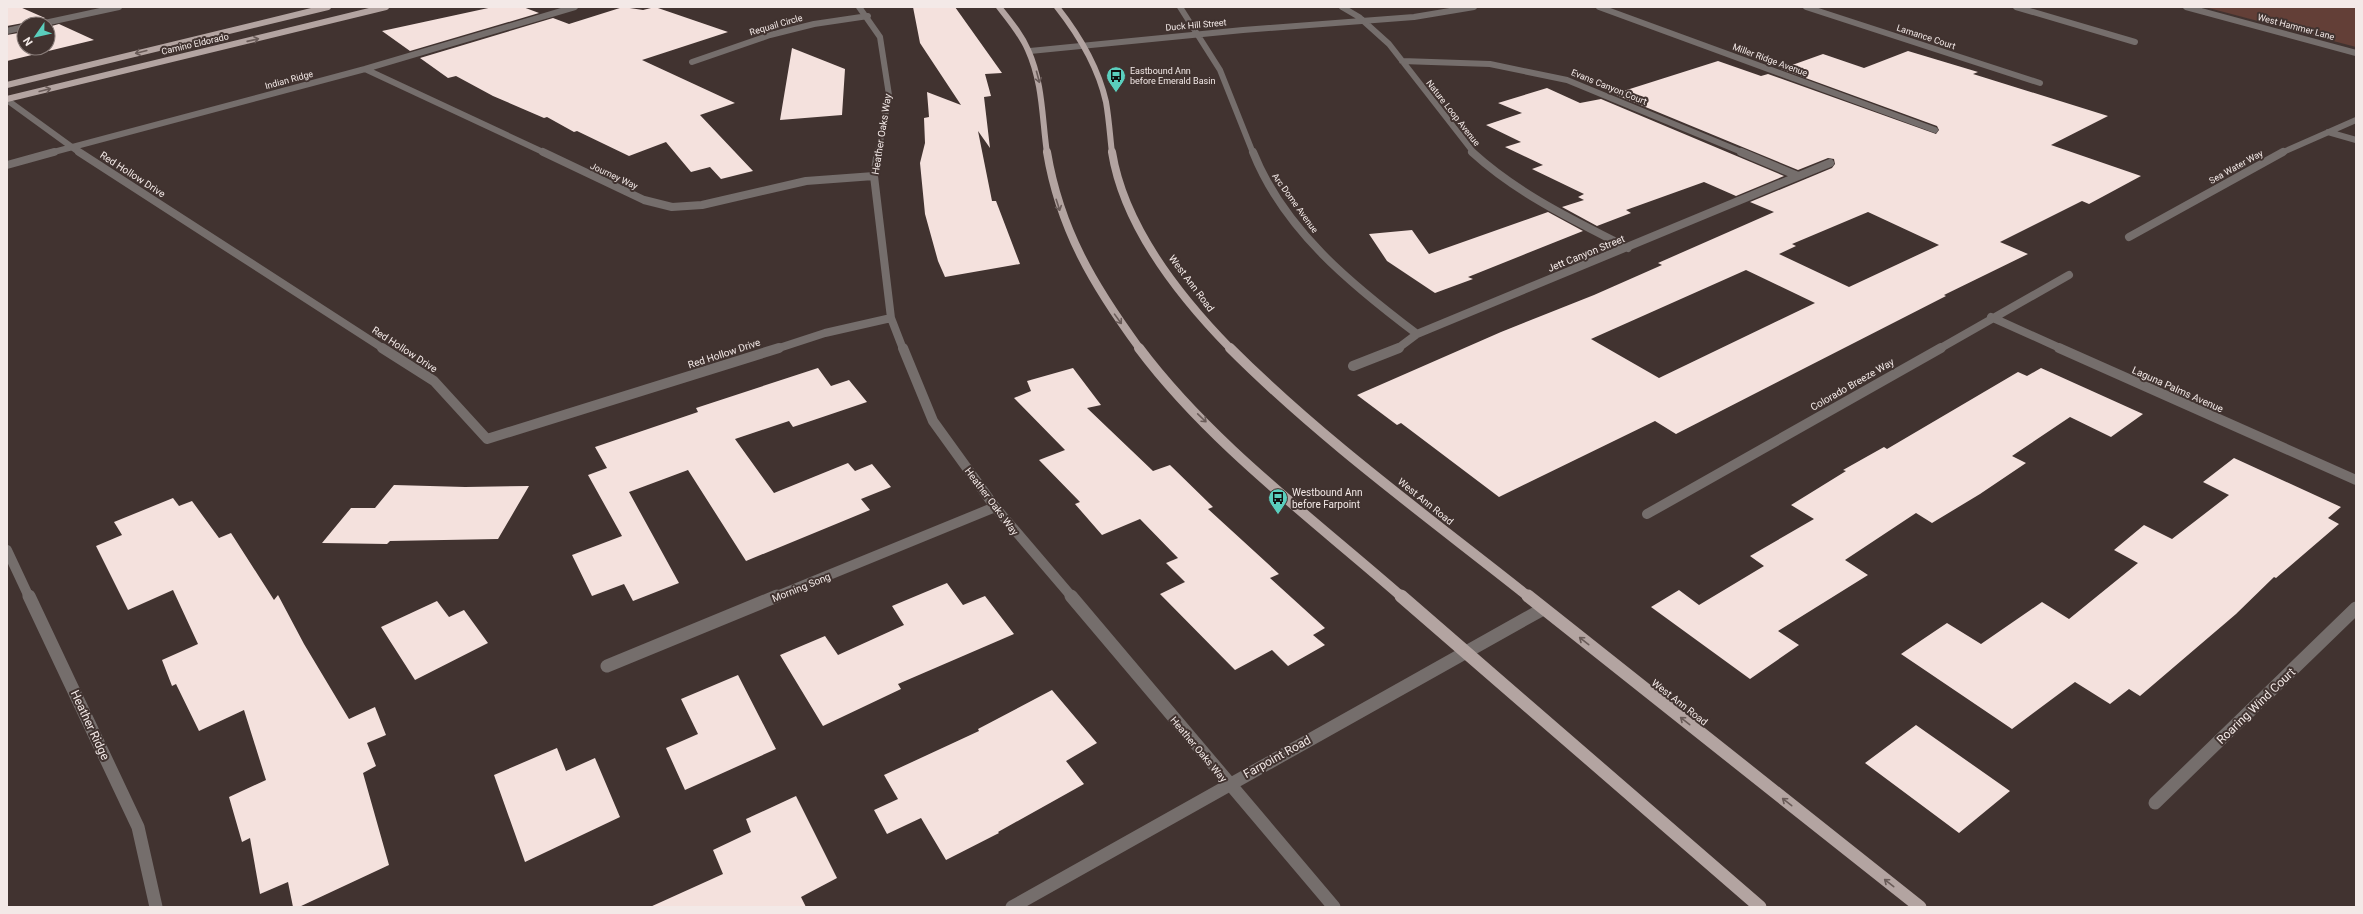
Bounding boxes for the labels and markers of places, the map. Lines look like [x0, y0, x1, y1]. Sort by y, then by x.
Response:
bus stop icon: Eastbound Ann before Emerald Basin [1105, 65, 1127, 93]
place label: Eastbound Ann before Emerald Basin [1130, 66, 1215, 86]
bus stop icon: Westbound Ann before Farpoint [1267, 487, 1289, 515]
place label: Westbound Ann before Farpoint [1292, 487, 1363, 510]

